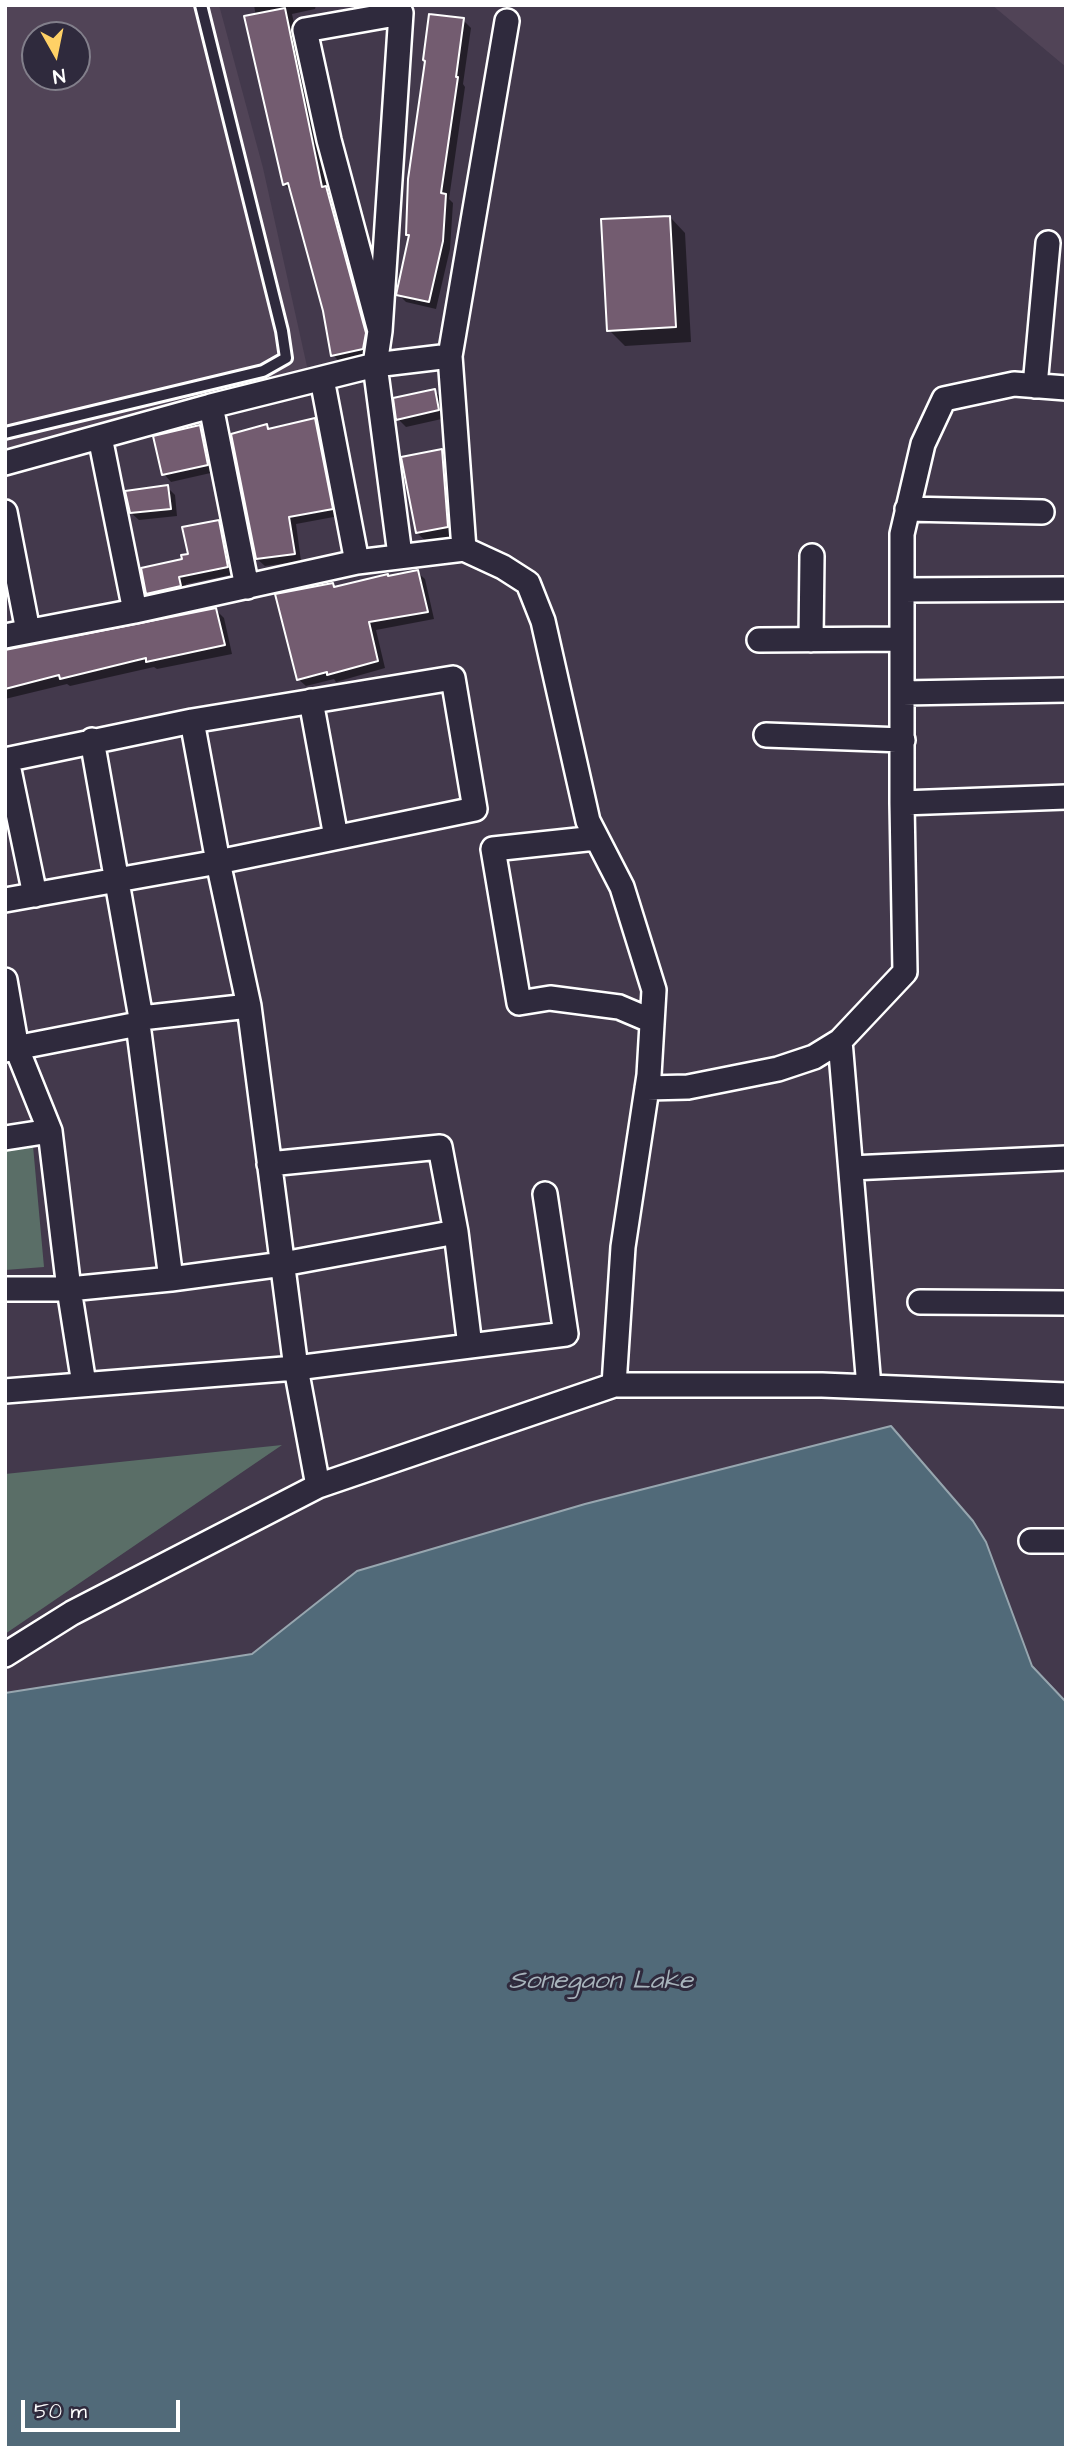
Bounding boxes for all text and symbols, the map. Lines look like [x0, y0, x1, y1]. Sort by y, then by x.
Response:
north arrow [21, 21, 91, 91]
text: N [51, 61, 67, 90]
water label: Sonegaon Lake [509, 1967, 693, 1999]
scale bar [24, 2386, 184, 2430]
text: 50 m [34, 2397, 87, 2426]

